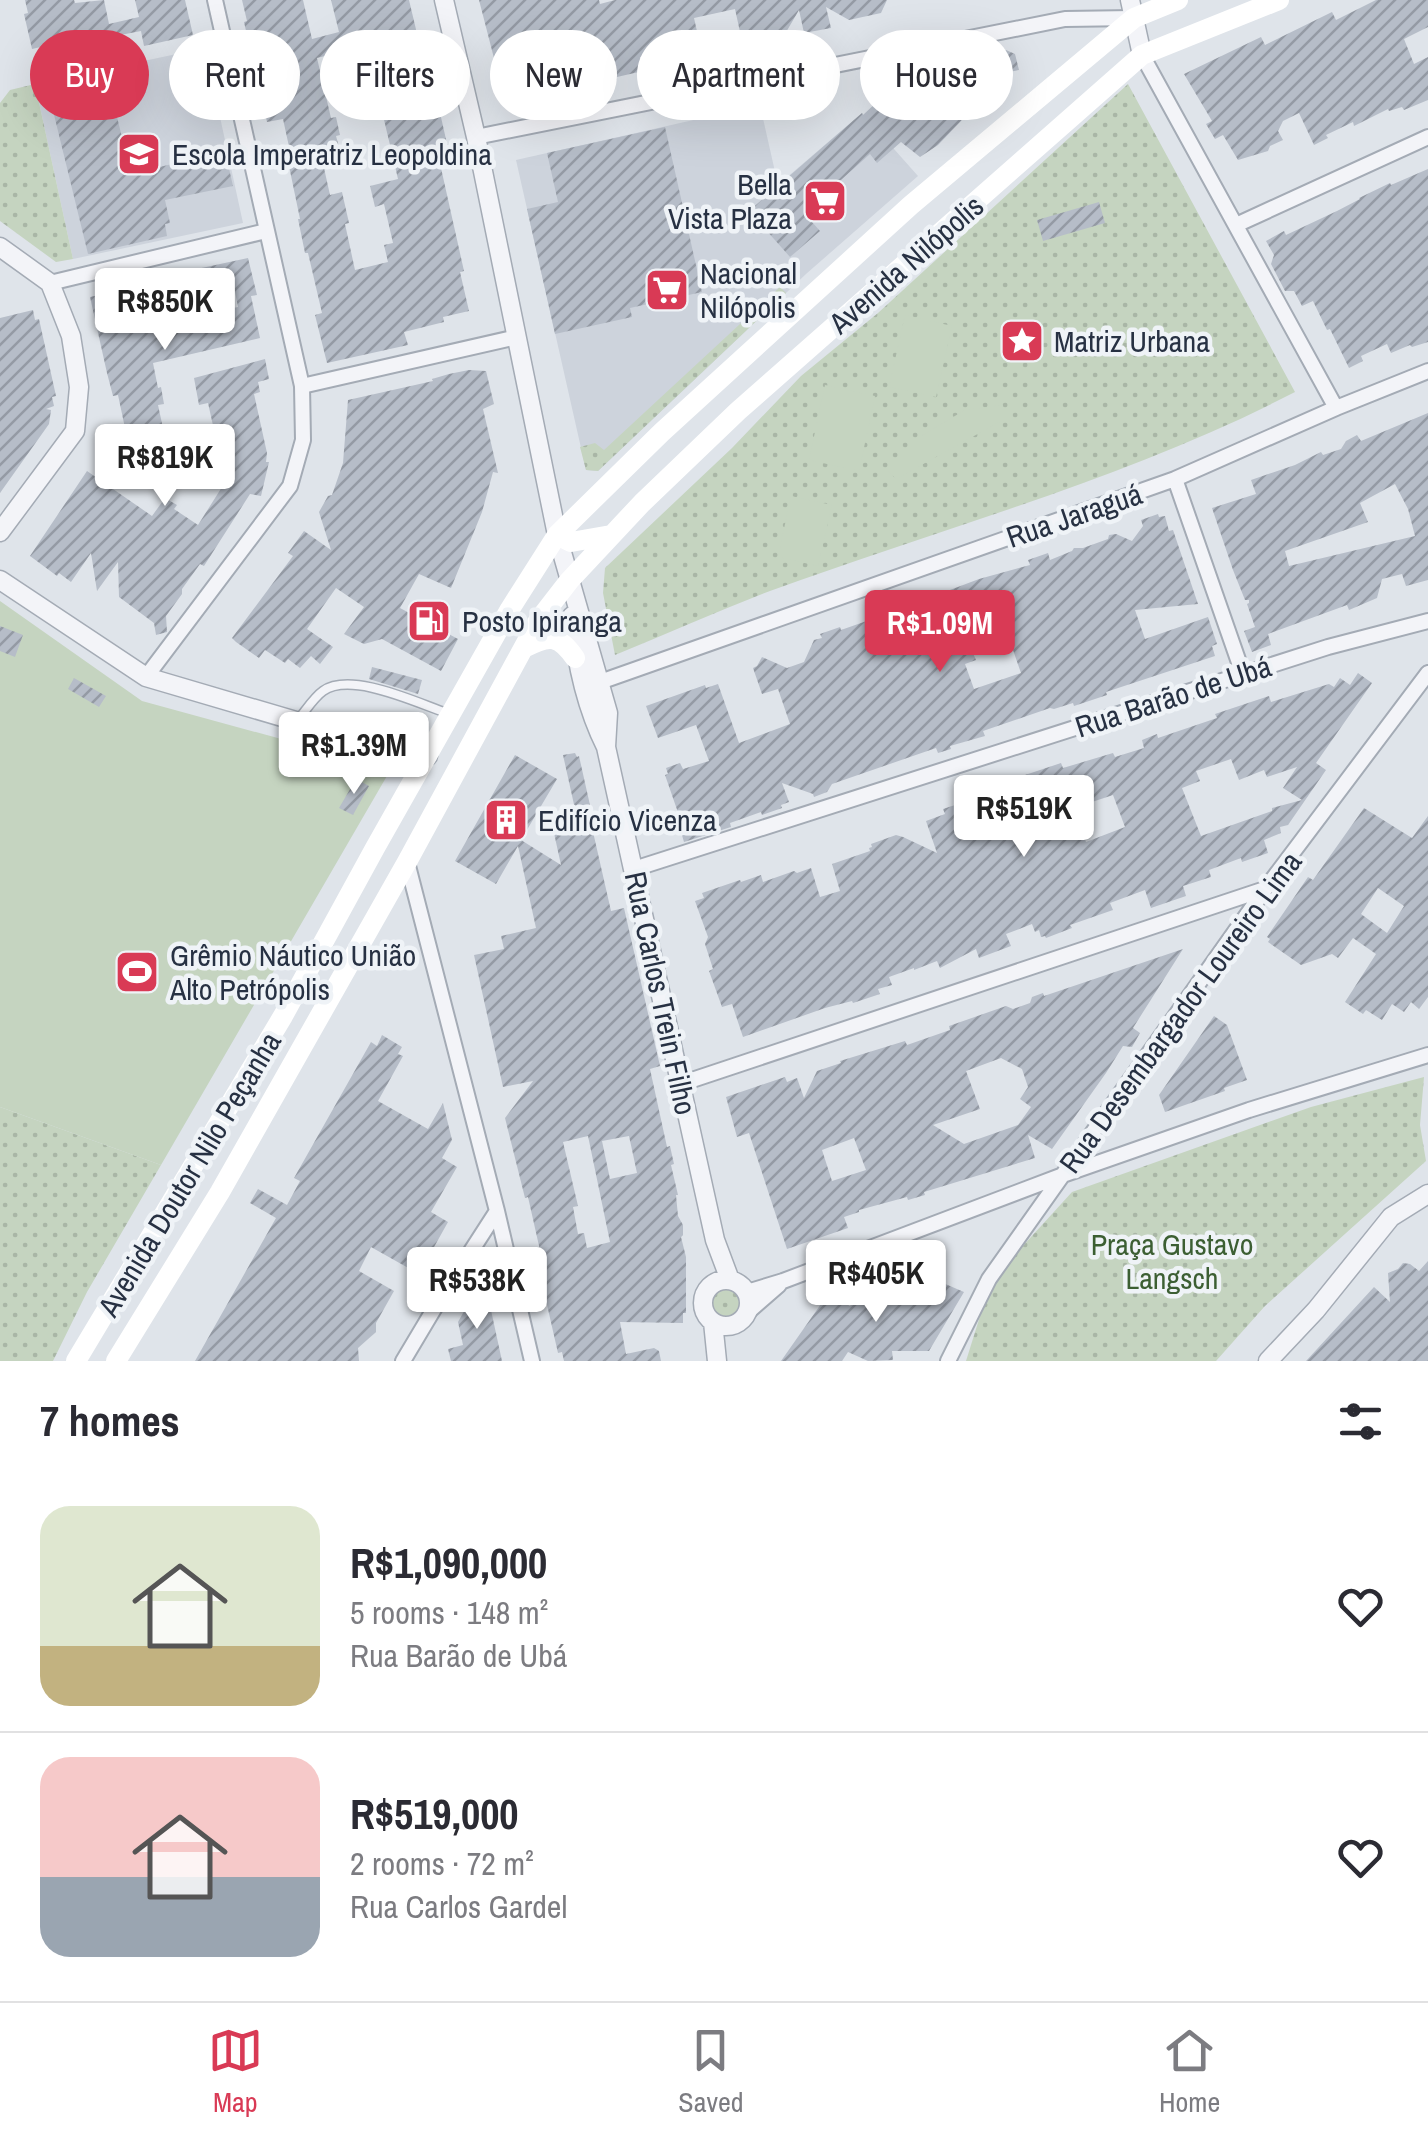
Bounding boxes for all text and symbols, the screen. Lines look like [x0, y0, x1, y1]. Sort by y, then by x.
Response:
chip: Buy [30, 30, 149, 120]
chip: Rent [169, 30, 300, 120]
chip: Filters [320, 30, 470, 120]
chip: New [490, 30, 617, 120]
chip: Apartment [637, 30, 840, 120]
chip: House [860, 30, 1013, 120]
school or university icon: Escola Imperatriz Leopoldina [116, 131, 162, 177]
place label: Escola Imperatriz Leopoldina [172, 134, 492, 174]
place label: Bella Vista Plaza [668, 164, 792, 238]
supermarket icon: Bella Vista Plaza [802, 178, 848, 224]
street label: Avenida Nilópolis [820, 186, 992, 343]
place label: Nacional Nilópolis [700, 253, 797, 327]
supermarket icon: Nacional Nilópolis [644, 267, 690, 313]
pin: R$850K [84, 268, 246, 353]
text: R$850K [117, 279, 213, 322]
place icon: Matriz Urbana [999, 318, 1045, 364]
place label: Matriz Urbana [1054, 321, 1210, 361]
pin: R$819K [84, 424, 246, 509]
text: R$819K [117, 435, 213, 478]
street label: Rua Jaraguá [1001, 473, 1147, 557]
pin: R$1.09M [848, 590, 1032, 675]
fuel station icon: Posto Ipiranga [406, 598, 452, 644]
place label: Posto Ipiranga [462, 601, 622, 641]
text: R$1.09M [887, 601, 993, 644]
street label: Rua Barão de Ubá [1070, 645, 1276, 747]
pin: R$1.39M [262, 712, 446, 797]
text: R$1.39M [301, 723, 407, 766]
pin: R$519K [943, 775, 1105, 860]
text: R$519K [976, 786, 1072, 829]
building icon: Edifício Vicenza [483, 797, 529, 843]
place label: Edifício Vicenza [538, 800, 717, 840]
street label: Rua Desembargador Loureiro Lima [1050, 843, 1310, 1181]
street label: Rua Carlos Trein Filho [616, 868, 706, 1118]
place label: Grêmio Náutico União Alto Petrópolis [169, 935, 416, 1009]
sports icon: Grêmio Náutico União Alto Petrópolis [114, 949, 160, 995]
street label: Avenida Doutor Nilo Peçanha [88, 1024, 290, 1324]
park label: Praça Gustavo Langsch [1091, 1224, 1253, 1298]
pin: R$405K [795, 1240, 957, 1325]
pin: R$538K [396, 1247, 558, 1332]
text: R$405K [828, 1251, 924, 1294]
text: R$538K [429, 1258, 525, 1301]
text: 7 homes [40, 1393, 180, 1449]
icon: filters [1333, 1394, 1388, 1449]
text: R$1,090,000 [350, 1535, 547, 1591]
icon: home [120, 1546, 240, 1666]
icon: heart [1333, 1579, 1388, 1634]
text: 5 rooms · 148 m² [350, 1591, 548, 1634]
text: Rua Barão de Ubá [350, 1634, 567, 1677]
text: R$519,000 [350, 1786, 519, 1842]
icon: home [120, 1797, 240, 1917]
icon: heart [1333, 1830, 1388, 1885]
text: 2 rooms · 72 m² [350, 1842, 534, 1885]
text: Rua Carlos Gardel [350, 1885, 567, 1928]
tab: Map [208, 2023, 263, 2121]
tab: Saved [678, 2023, 743, 2121]
tab: Home [1159, 2023, 1220, 2121]

